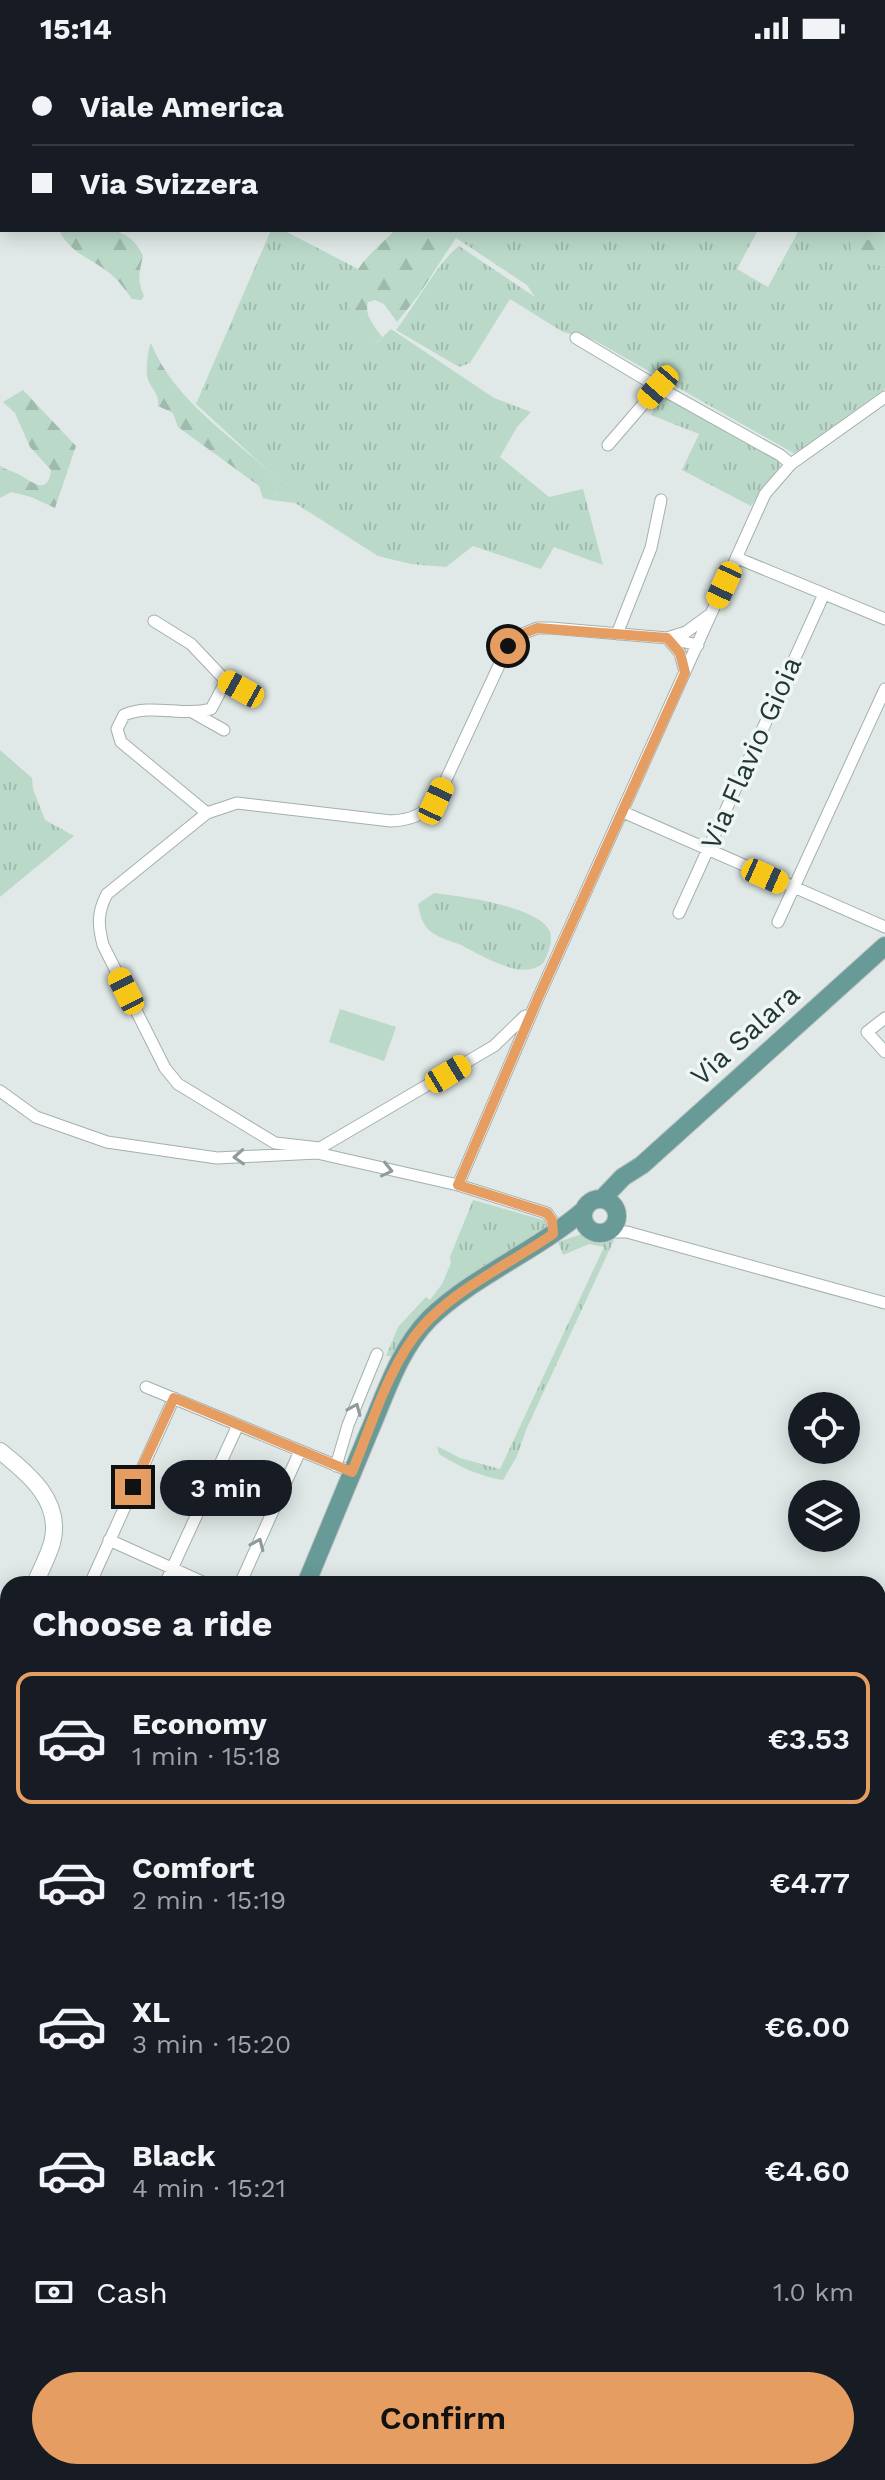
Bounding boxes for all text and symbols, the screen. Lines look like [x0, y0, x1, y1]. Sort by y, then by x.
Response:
text: 15:14 [40, 11, 112, 46]
text: Viale America [80, 89, 284, 124]
text: Via Svizzera [80, 166, 258, 201]
car [633, 361, 683, 413]
car [703, 558, 745, 612]
route start [490, 628, 526, 664]
street label: Via Flavio Gioia [694, 651, 808, 855]
car [214, 667, 268, 711]
car [415, 774, 457, 828]
car [738, 855, 792, 897]
car [104, 964, 148, 1018]
street label: Via Salara [684, 977, 806, 1092]
car [421, 1051, 475, 1097]
one-way arrow [232, 1149, 245, 1166]
one-way arrow [380, 1161, 394, 1178]
map controls [788, 1392, 860, 1552]
button: locate [788, 1392, 860, 1464]
one-way arrow [345, 1403, 361, 1417]
callout: 3 min [161, 1459, 293, 1515]
route end [115, 1469, 151, 1505]
text: 3 min [190, 1473, 262, 1503]
button: layers [788, 1480, 860, 1552]
one-way arrow [249, 1538, 265, 1552]
text: Choose a ride [32, 1603, 272, 1645]
icon: car [36, 1702, 108, 1774]
text: Economy [132, 1706, 267, 1741]
text: €3.53 [768, 1721, 850, 1756]
text: 1 min · 15:18 [132, 1741, 281, 1771]
icon: car [36, 1846, 108, 1918]
text: Comfort [132, 1850, 254, 1885]
text: €4.77 [769, 1865, 850, 1900]
text: 2 min · 15:19 [132, 1885, 286, 1915]
icon: car [36, 1990, 108, 2062]
text: XL [132, 1994, 170, 2029]
text: €6.00 [764, 2009, 850, 2044]
text: 3 min · 15:20 [132, 2029, 291, 2059]
icon: car [36, 2134, 108, 2206]
text: Black [132, 2138, 216, 2173]
text: €4.60 [765, 2153, 850, 2188]
text: 4 min · 15:21 [132, 2173, 286, 2203]
icon: cash [32, 2270, 76, 2314]
text: Cash [96, 2275, 168, 2310]
text: 1.0 km [773, 2277, 854, 2307]
button: Confirm [32, 2372, 854, 2464]

